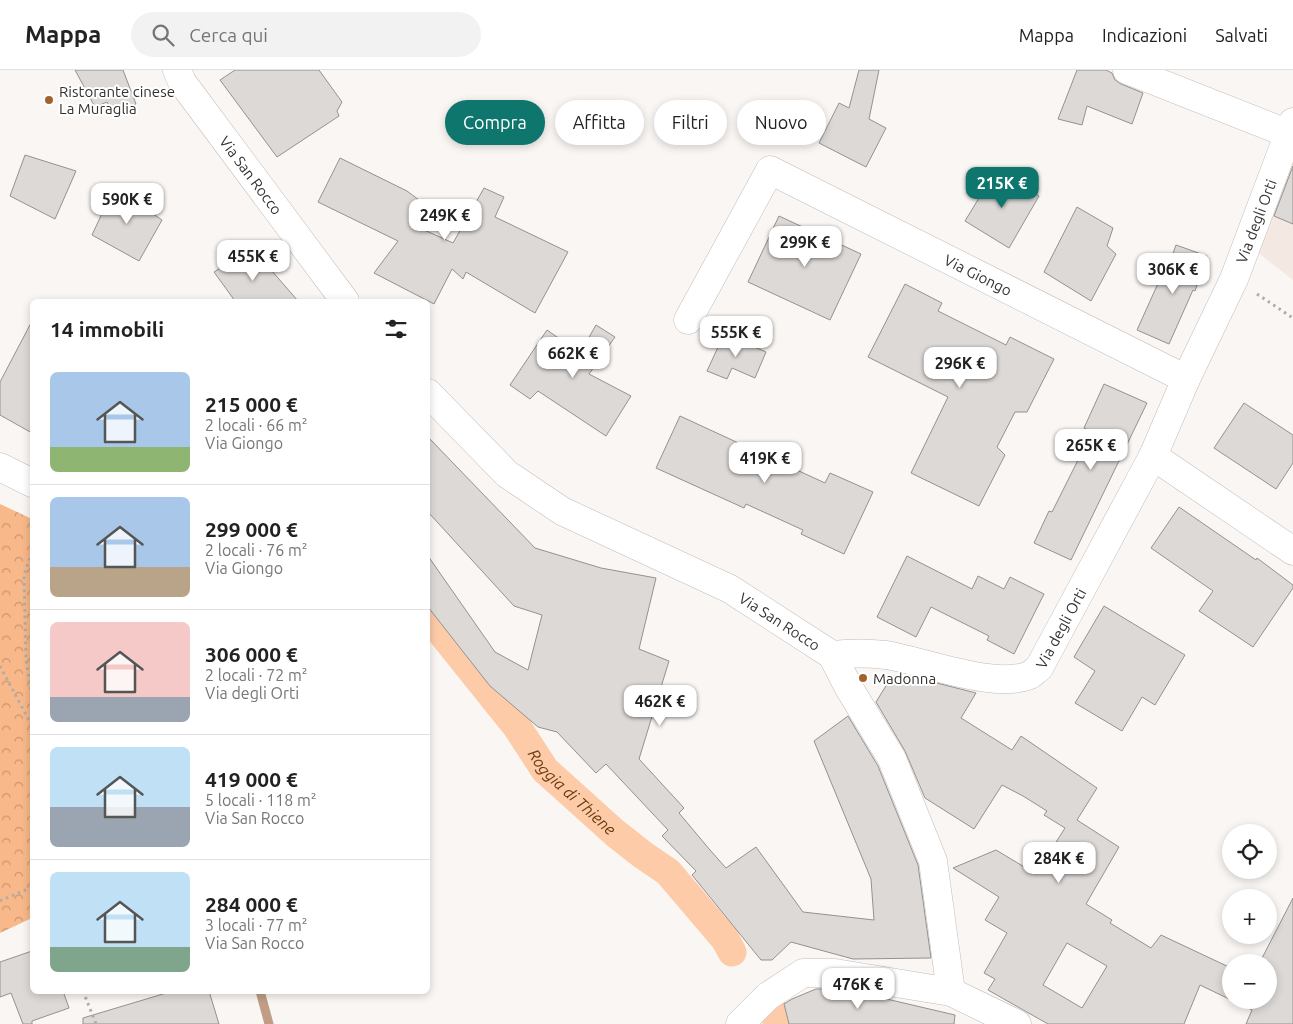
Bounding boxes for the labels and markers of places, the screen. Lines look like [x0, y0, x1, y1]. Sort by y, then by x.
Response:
place label: Ristorante cinese La Muraglia [59, 83, 175, 117]
marker: Ristorante cinese La Muraglia [43, 94, 55, 106]
pin: 215K € [961, 166, 1043, 209]
pin: 590K € [86, 182, 168, 225]
pin: 249K € [404, 198, 486, 241]
pin: 299K € [764, 226, 846, 268]
pin: 455K € [212, 240, 294, 282]
pin: 306K € [1132, 252, 1214, 295]
pin: 555K € [695, 316, 777, 358]
pin: 662K € [532, 336, 614, 379]
pin: 296K € [919, 346, 1001, 389]
pin: 265K € [1050, 428, 1132, 471]
pin: 419K € [724, 442, 806, 484]
place label: Madonna [873, 670, 936, 687]
marker: Madonna [857, 672, 869, 684]
pin: 462K € [619, 684, 701, 727]
pin: 284K € [1018, 842, 1100, 884]
pin: 476K € [817, 968, 899, 1010]

